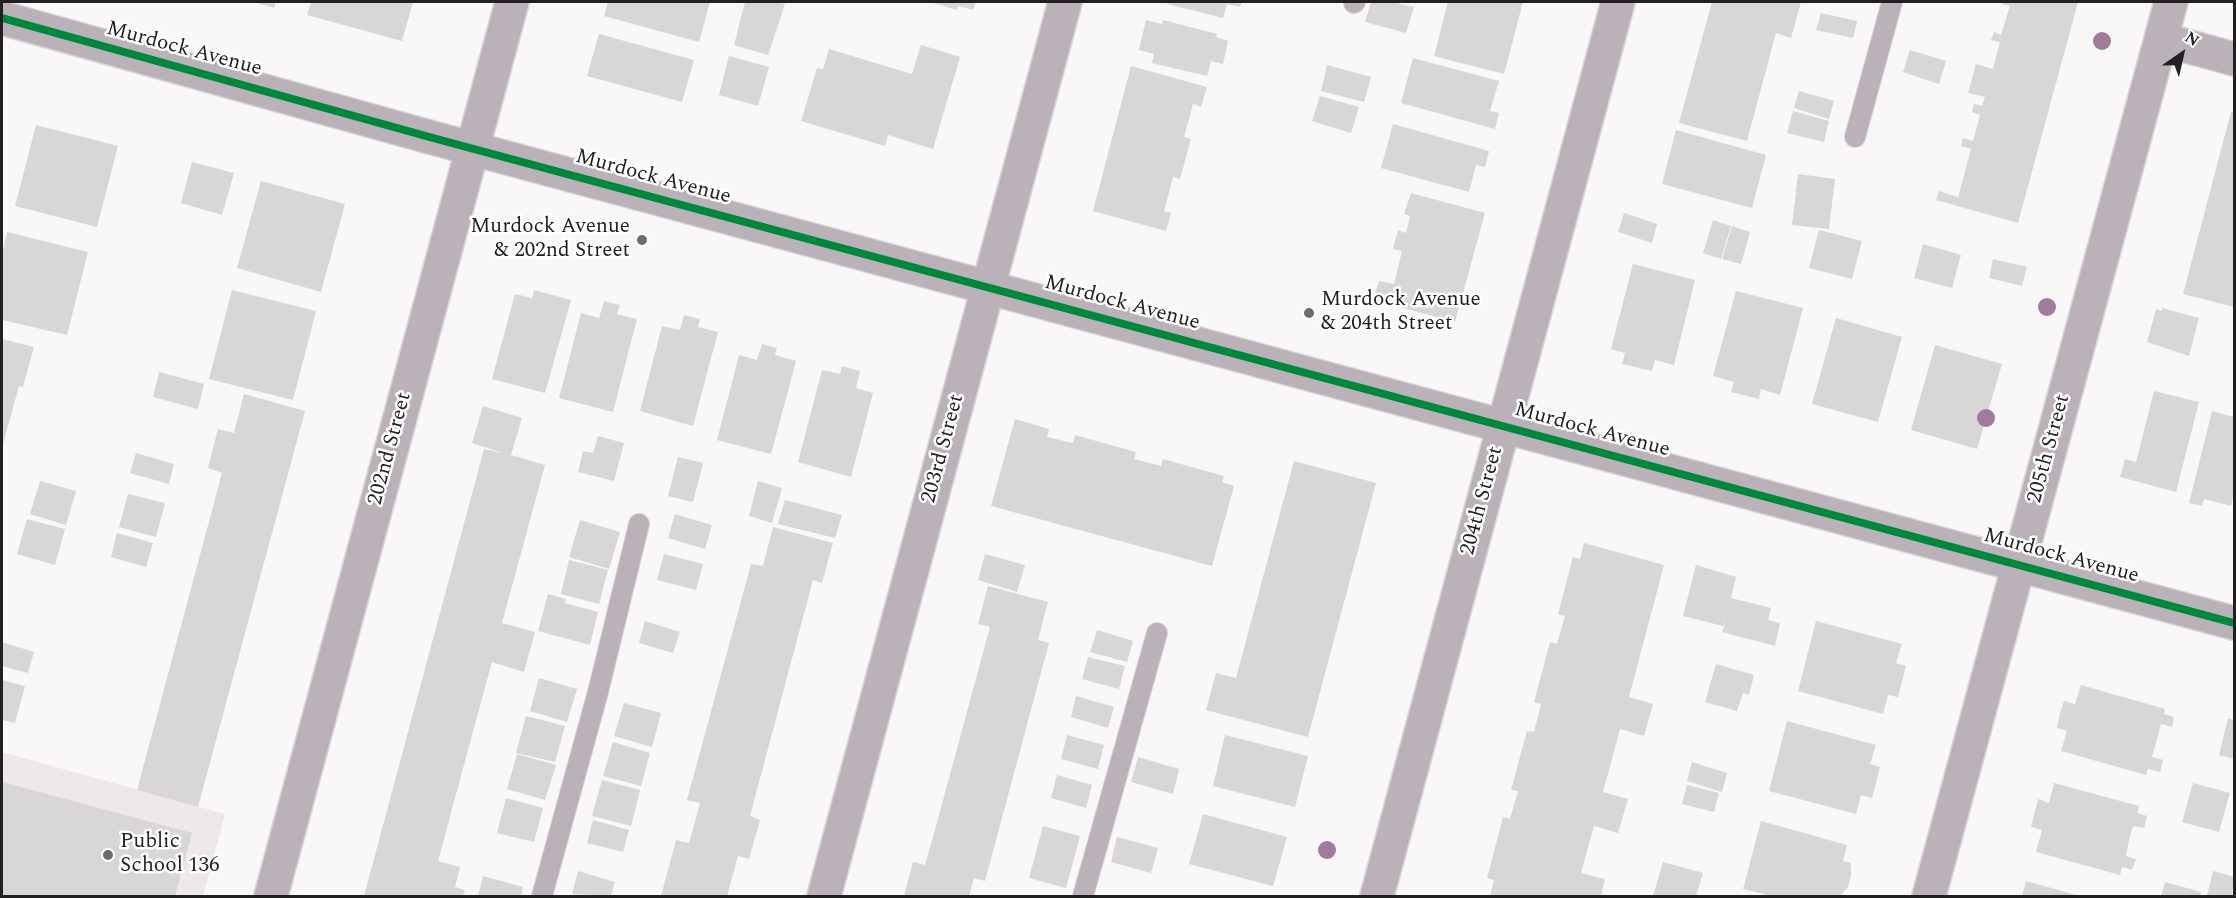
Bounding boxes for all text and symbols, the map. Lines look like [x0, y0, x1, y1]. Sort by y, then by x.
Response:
street label: Murdock Avenue [104, 17, 264, 83]
north arrow [2152, 24, 2212, 84]
text: N [2180, 25, 2204, 53]
street label: Murdock Avenue [573, 145, 733, 211]
place label: Murdock Avenue & 202nd Street [470, 215, 630, 265]
marker: Murdock Avenue & 202nd Street [635, 233, 649, 247]
street label: Murdock Avenue [1042, 271, 1202, 337]
place label: Murdock Avenue & 204th Street [1321, 288, 1481, 338]
marker: Murdock Avenue & 204th Street [1302, 306, 1316, 320]
street label: 202nd Street [364, 390, 418, 508]
street label: 203rd Street [917, 392, 971, 506]
street label: 205th Street [2023, 392, 2077, 506]
street label: Murdock Avenue [1512, 398, 1672, 464]
street label: 204th Street [1456, 444, 1510, 558]
street label: Murdock Avenue [1981, 524, 2141, 590]
place label: Public School 136 [120, 830, 220, 880]
marker: Public School 136 [101, 848, 115, 862]

